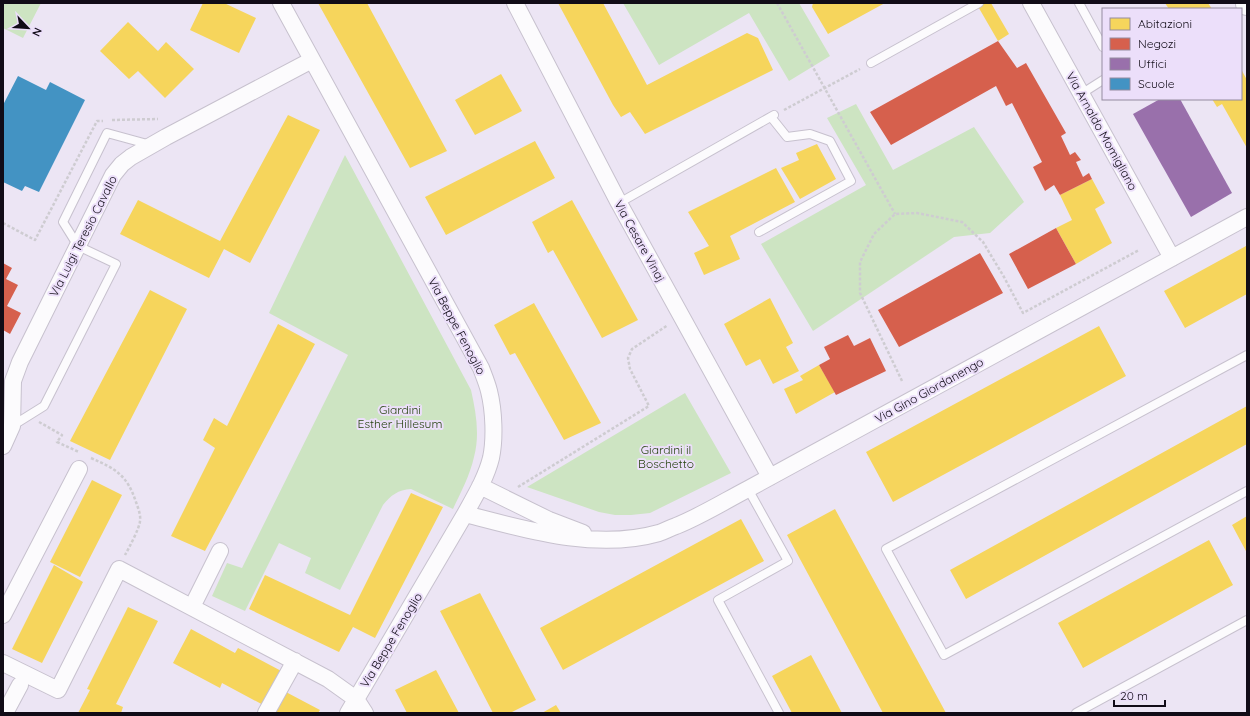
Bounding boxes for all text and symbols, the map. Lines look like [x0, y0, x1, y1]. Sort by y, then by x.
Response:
north arrow [8, 8, 48, 48]
legend [1102, 8, 1242, 100]
text: Abitazioni [1138, 16, 1192, 31]
text: N [29, 26, 45, 39]
text: Negozi [1138, 36, 1176, 51]
text: Uffici [1138, 56, 1167, 71]
street label: Via Arnaldo Momigliano [1063, 69, 1141, 193]
text: Scuole [1138, 76, 1175, 91]
street label: Via Luigi Teresio Cavallo [46, 173, 120, 299]
street label: Via Cesare Vinaj [611, 198, 669, 284]
street label: Via Beppe Fenoglio [425, 275, 489, 377]
street label: Via Gino Giordanengo [872, 354, 986, 426]
park label: Giardini Esther Hillesum [358, 402, 442, 431]
park label: Giardini il Boschetto [638, 442, 694, 471]
street label: Via Beppe Fenoglio [357, 590, 425, 690]
scale bar [1114, 682, 1165, 708]
text: 20 m [1120, 688, 1148, 703]

